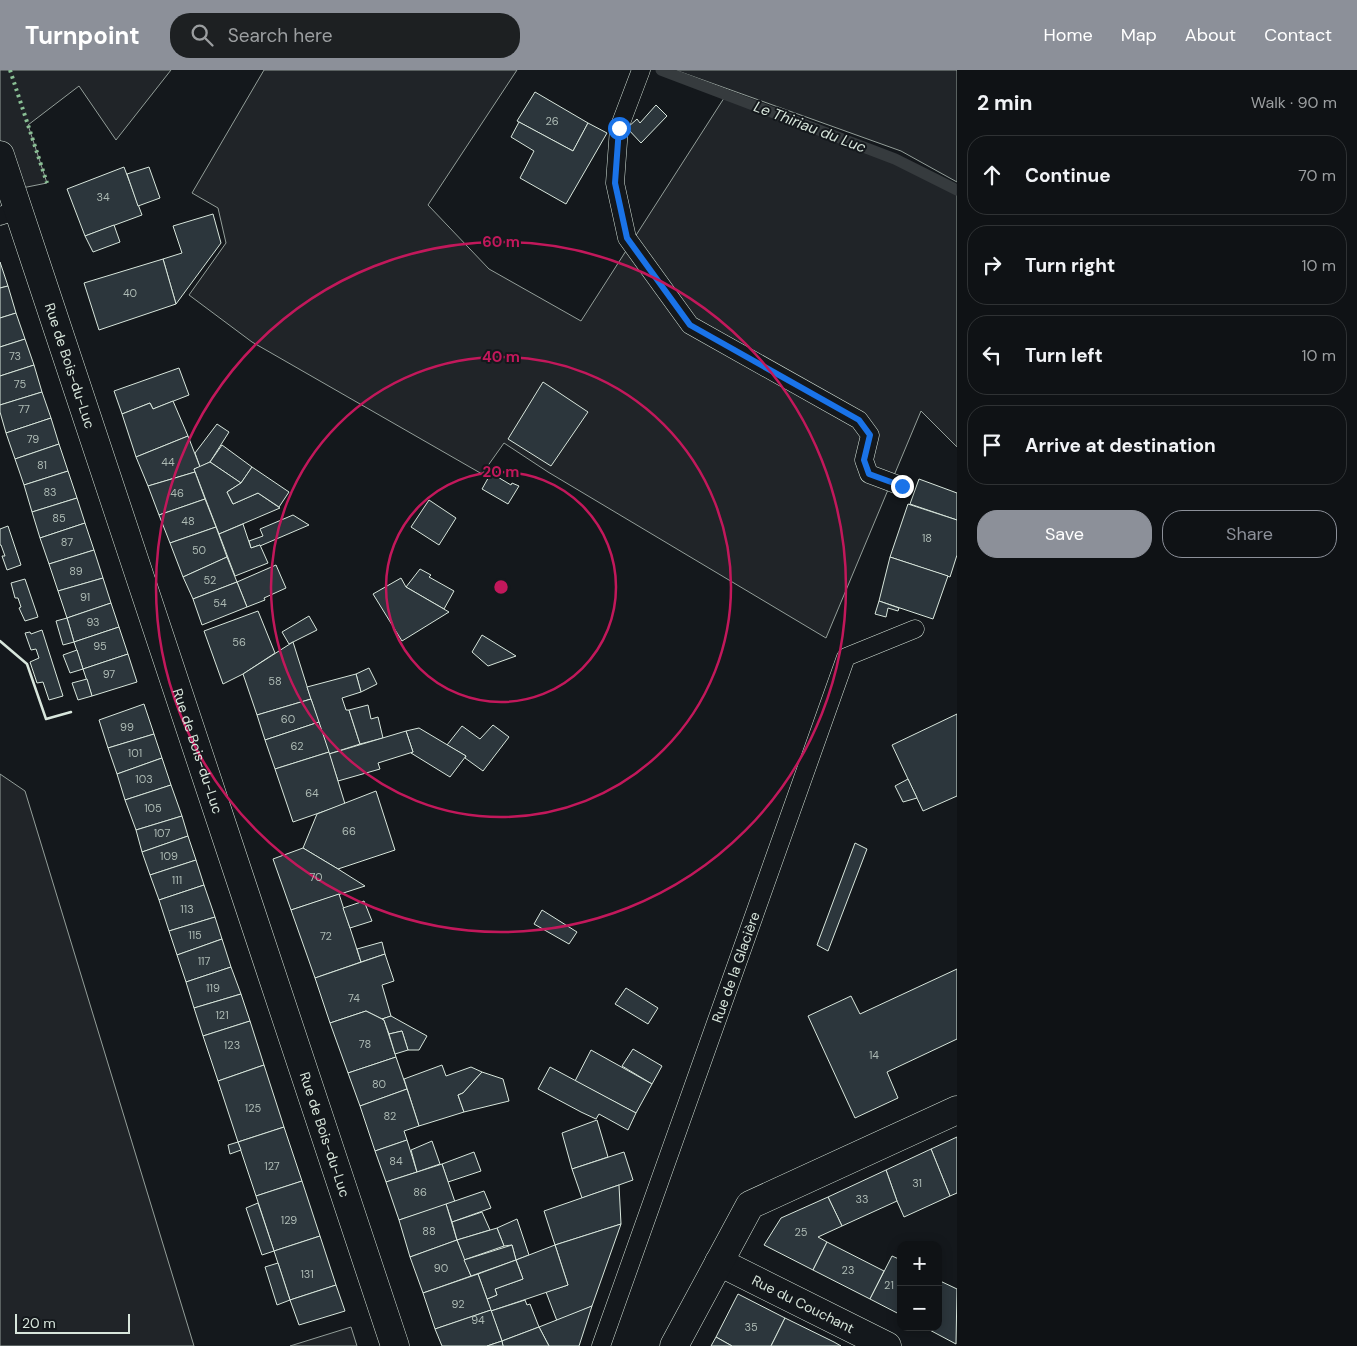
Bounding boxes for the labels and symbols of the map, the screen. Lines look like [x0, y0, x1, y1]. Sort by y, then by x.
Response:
water label: Le Thiriau du Luc [751, 96, 869, 158]
house number: 26 [545, 114, 559, 128]
route start [608, 117, 631, 140]
house number: 34 [96, 190, 110, 204]
text: 60 m [482, 232, 520, 252]
house number: 40 [123, 286, 137, 300]
street label: Rue de Bois-du-Luc [41, 301, 99, 431]
text: 40 m [482, 347, 520, 367]
house number: 73 [9, 349, 21, 363]
house number: 75 [14, 377, 26, 391]
house number: 77 [18, 402, 30, 416]
house number: 79 [27, 432, 39, 446]
house number: 44 [161, 455, 175, 469]
house number: 81 [37, 458, 47, 472]
text: 20 m [483, 462, 519, 482]
route end [891, 475, 914, 498]
house number: 83 [43, 485, 57, 499]
house number: 46 [170, 486, 184, 500]
house number: 85 [52, 511, 66, 525]
house number: 48 [181, 514, 195, 528]
house number: 18 [922, 531, 932, 545]
house number: 87 [61, 535, 73, 549]
house number: 50 [192, 543, 206, 557]
house number: 89 [69, 564, 83, 578]
house number: 52 [204, 573, 216, 587]
centre of rings [492, 578, 510, 596]
house number: 91 [80, 590, 90, 604]
house number: 54 [213, 596, 227, 610]
house number: 93 [86, 615, 100, 629]
house number: 56 [232, 635, 246, 649]
house number: 95 [93, 639, 107, 653]
house number: 97 [103, 667, 115, 681]
house number: 58 [268, 674, 282, 688]
street label: Rue de Bois-du-Luc [169, 686, 227, 816]
house number: 60 [281, 712, 295, 726]
house number: 99 [120, 720, 134, 734]
house number: 62 [291, 739, 303, 753]
house number: 101 [128, 746, 142, 760]
house number: 103 [135, 772, 153, 786]
house number: 64 [305, 786, 319, 800]
house number: 105 [144, 801, 162, 815]
house number: 66 [342, 824, 356, 838]
house number: 107 [154, 826, 170, 840]
house number: 109 [160, 849, 178, 863]
house number: 70 [309, 870, 323, 884]
house number: 111 [172, 873, 182, 887]
house number: 113 [180, 902, 194, 916]
street label: Rue de la Glacière [708, 909, 764, 1025]
house number: 115 [188, 928, 202, 942]
house number: 72 [320, 929, 332, 943]
house number: 117 [198, 954, 210, 968]
house number: 119 [206, 981, 220, 995]
house number: 74 [348, 991, 360, 1005]
house number: 121 [215, 1008, 229, 1022]
house number: 78 [359, 1037, 371, 1051]
house number: 123 [224, 1038, 240, 1052]
house number: 14 [869, 1048, 879, 1062]
street label: Rue de Bois-du-Luc [296, 1069, 354, 1200]
house number: 80 [372, 1077, 386, 1091]
house number: 125 [245, 1101, 262, 1115]
house number: 82 [384, 1109, 396, 1123]
house number: 84 [389, 1154, 403, 1168]
house number: 127 [264, 1159, 280, 1173]
house number: 31 [912, 1176, 922, 1190]
house number: 86 [413, 1185, 427, 1199]
house number: 33 [855, 1192, 869, 1206]
house number: 129 [281, 1213, 297, 1227]
house number: 88 [422, 1224, 436, 1238]
house number: 25 [794, 1225, 808, 1239]
house number: 90 [434, 1261, 448, 1275]
house number: 23 [842, 1263, 854, 1277]
house number: 131 [300, 1267, 314, 1281]
street label: Rue du Couchant [749, 1271, 857, 1337]
house number: 21 [884, 1278, 894, 1292]
house number: 92 [451, 1297, 465, 1311]
scale bar [15, 1311, 130, 1334]
house number: 94 [471, 1313, 485, 1327]
house number: 35 [744, 1320, 758, 1334]

